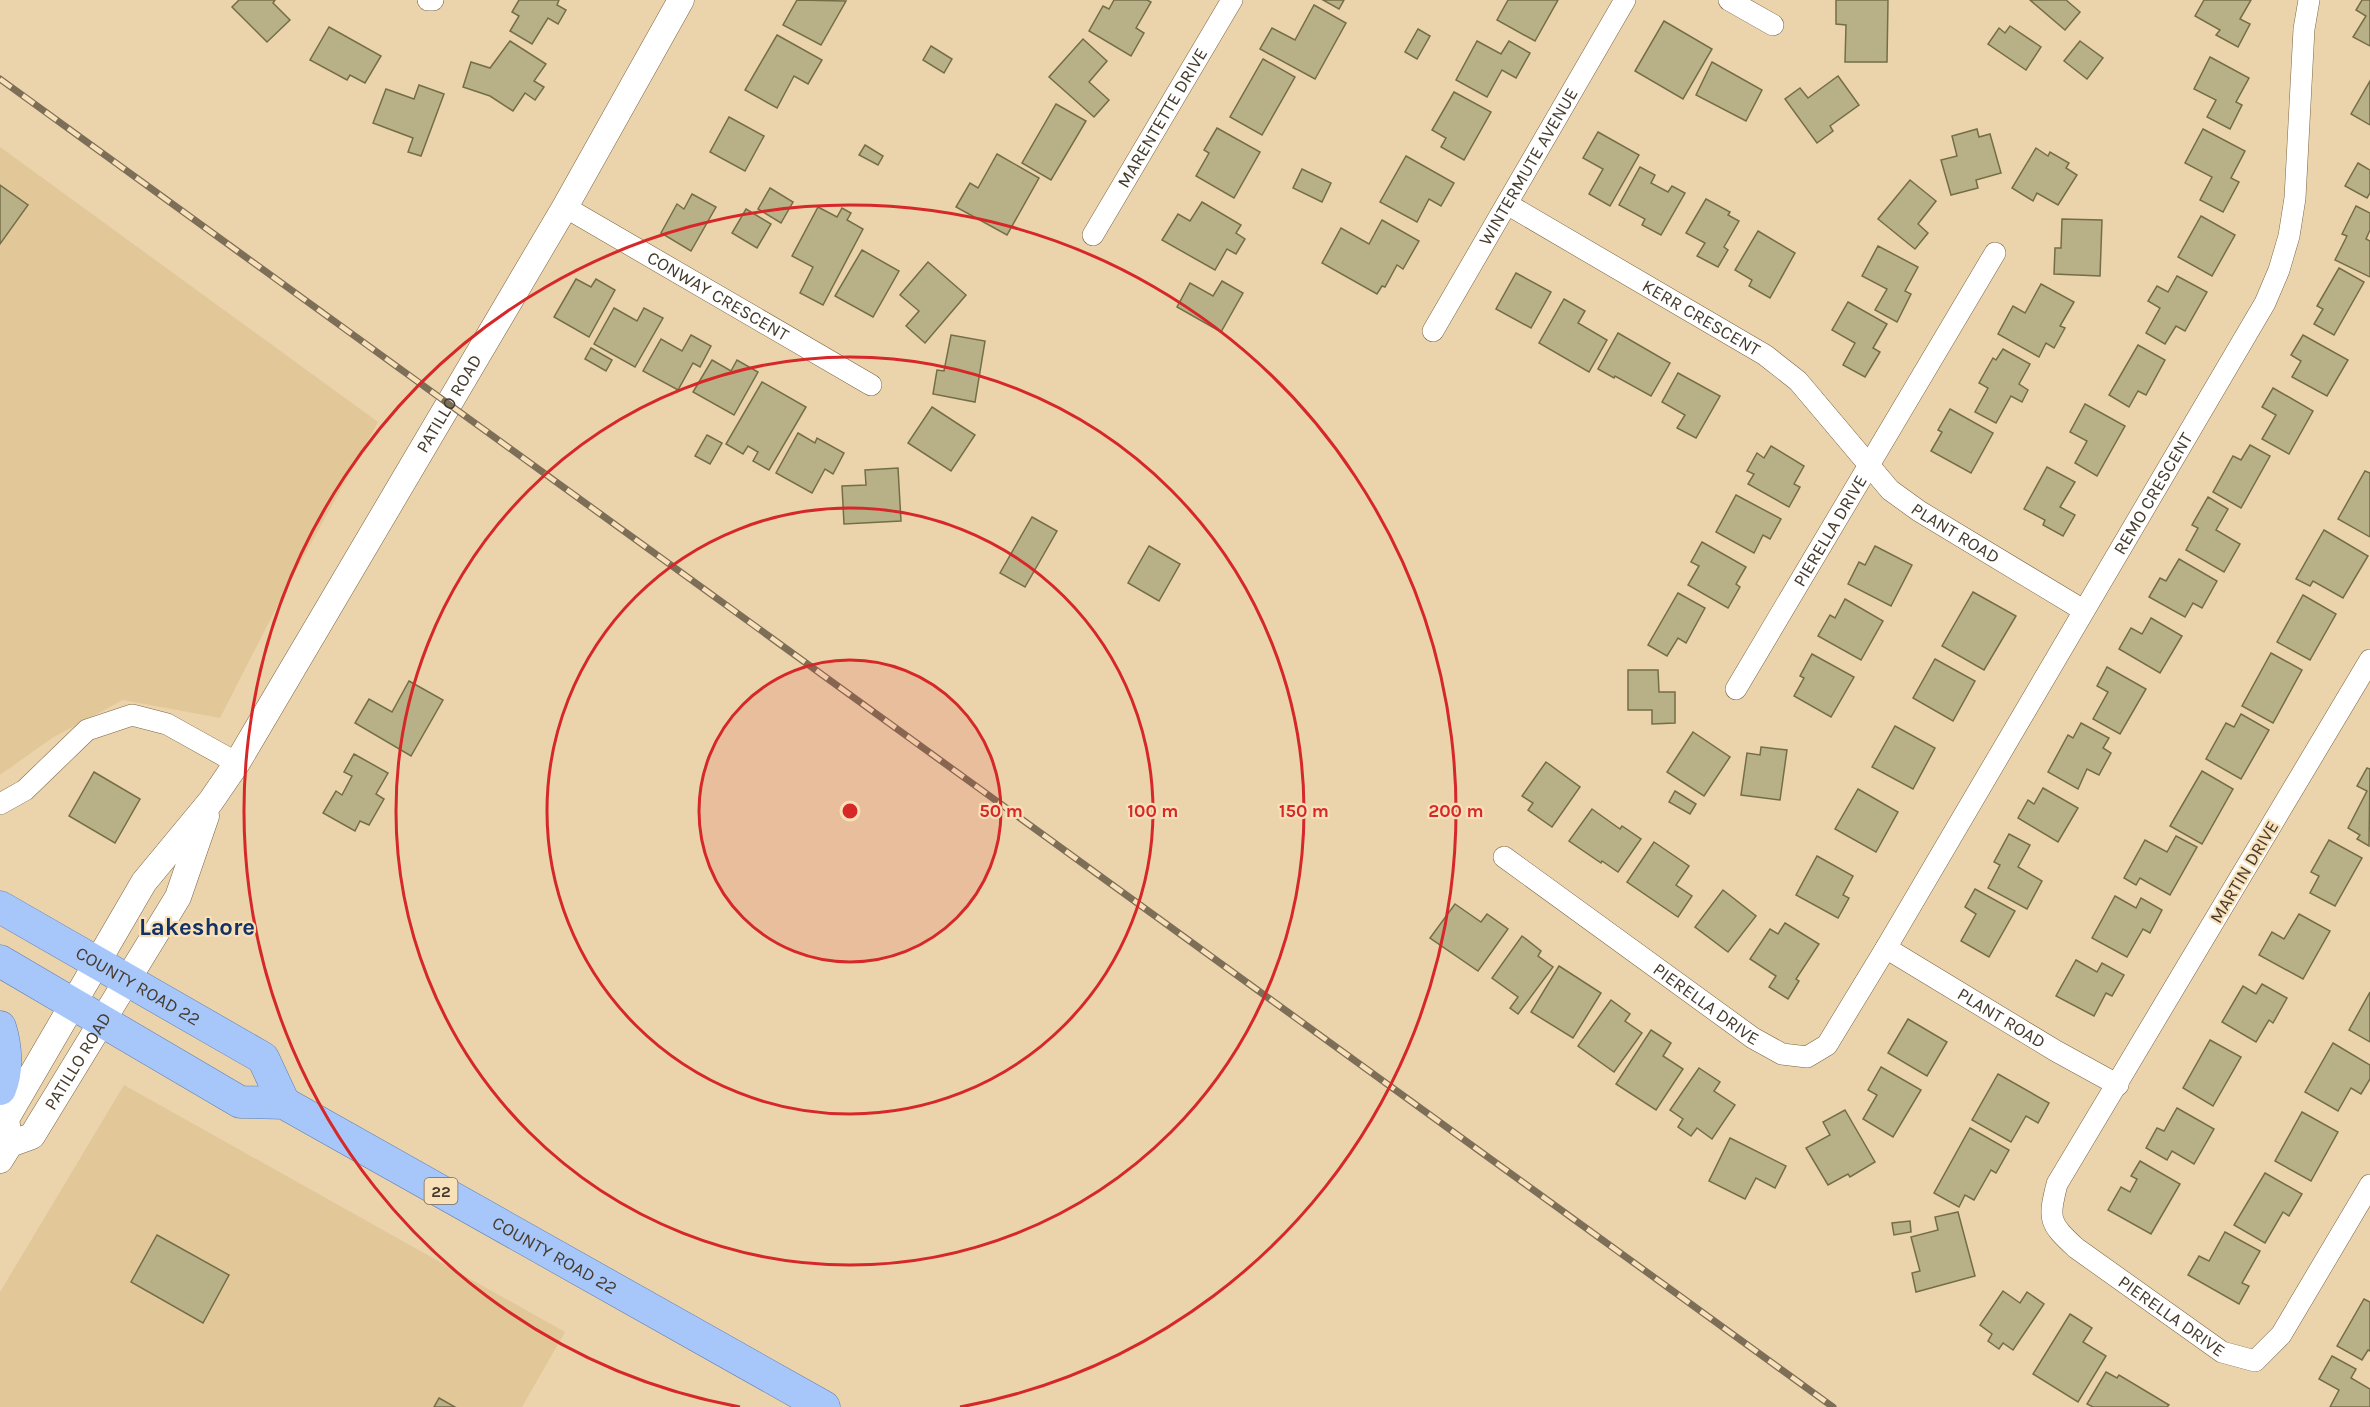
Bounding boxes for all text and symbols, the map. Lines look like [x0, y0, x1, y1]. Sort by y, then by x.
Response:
street label: MARENTETTE DRIVE [1112, 44, 1212, 192]
street label: WINTERMUTE AVENUE [1474, 84, 1583, 249]
street label: CONWAY CRESCENT [643, 246, 793, 346]
street label: KERR CRESCENT [1638, 275, 1764, 361]
street label: PATILLO ROAD [411, 350, 487, 457]
street label: REMO CRESCENT [2109, 429, 2197, 559]
street label: PIERELLA DRIVE [1788, 471, 1872, 591]
street label: PLANT ROAD [1907, 498, 2004, 568]
text: 50 m [979, 800, 1023, 822]
text: 100 m [1128, 800, 1178, 822]
text: 150 m [1279, 800, 1329, 822]
text: 200 m [1428, 800, 1484, 822]
centre of rings [840, 801, 860, 821]
street label: MARTIN DRIVE [2205, 817, 2283, 927]
district label: Lakeshore [139, 913, 255, 941]
street label: COUNTY ROAD 22 [72, 942, 204, 1031]
street label: PIERELLA DRIVE [1649, 958, 1763, 1050]
street label: PLANT ROAD [1953, 983, 2050, 1053]
street label: PATILLO ROAD [40, 1008, 116, 1114]
road number: 22 [424, 1178, 458, 1204]
street label: COUNTY ROAD 22 [488, 1211, 621, 1299]
street label: PIERELLA DRIVE [2114, 1271, 2229, 1362]

